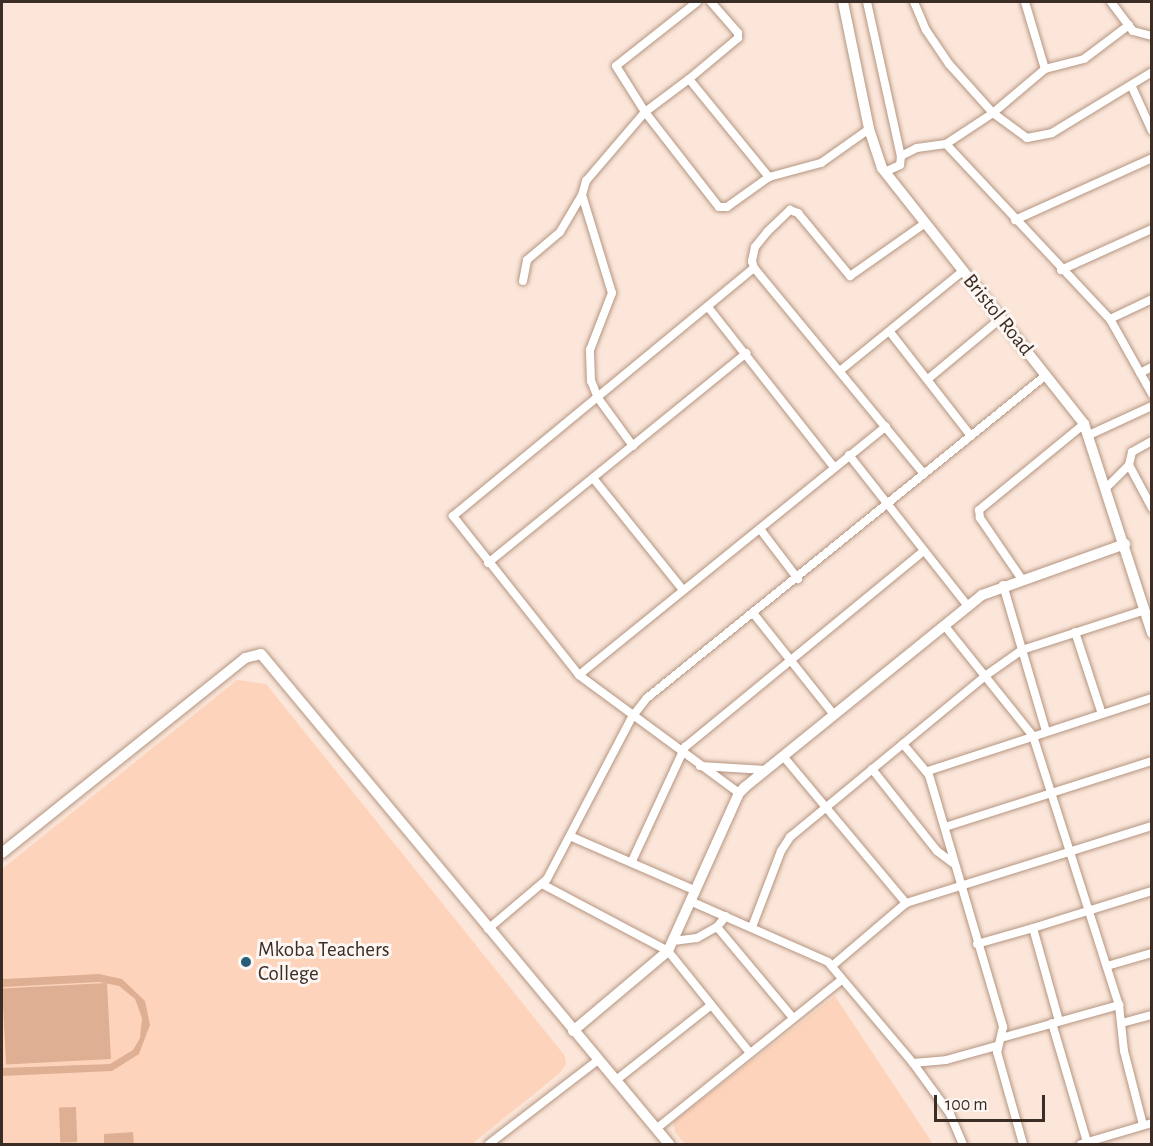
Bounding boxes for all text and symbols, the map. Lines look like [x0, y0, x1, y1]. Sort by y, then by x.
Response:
street label: Bristol Road [957, 269, 1039, 361]
place label: Mkoba Teachers College [258, 937, 390, 987]
marker: Mkoba Teachers College [239, 955, 253, 969]
scale bar [937, 1083, 1048, 1121]
text: 100 m [945, 1096, 988, 1114]

